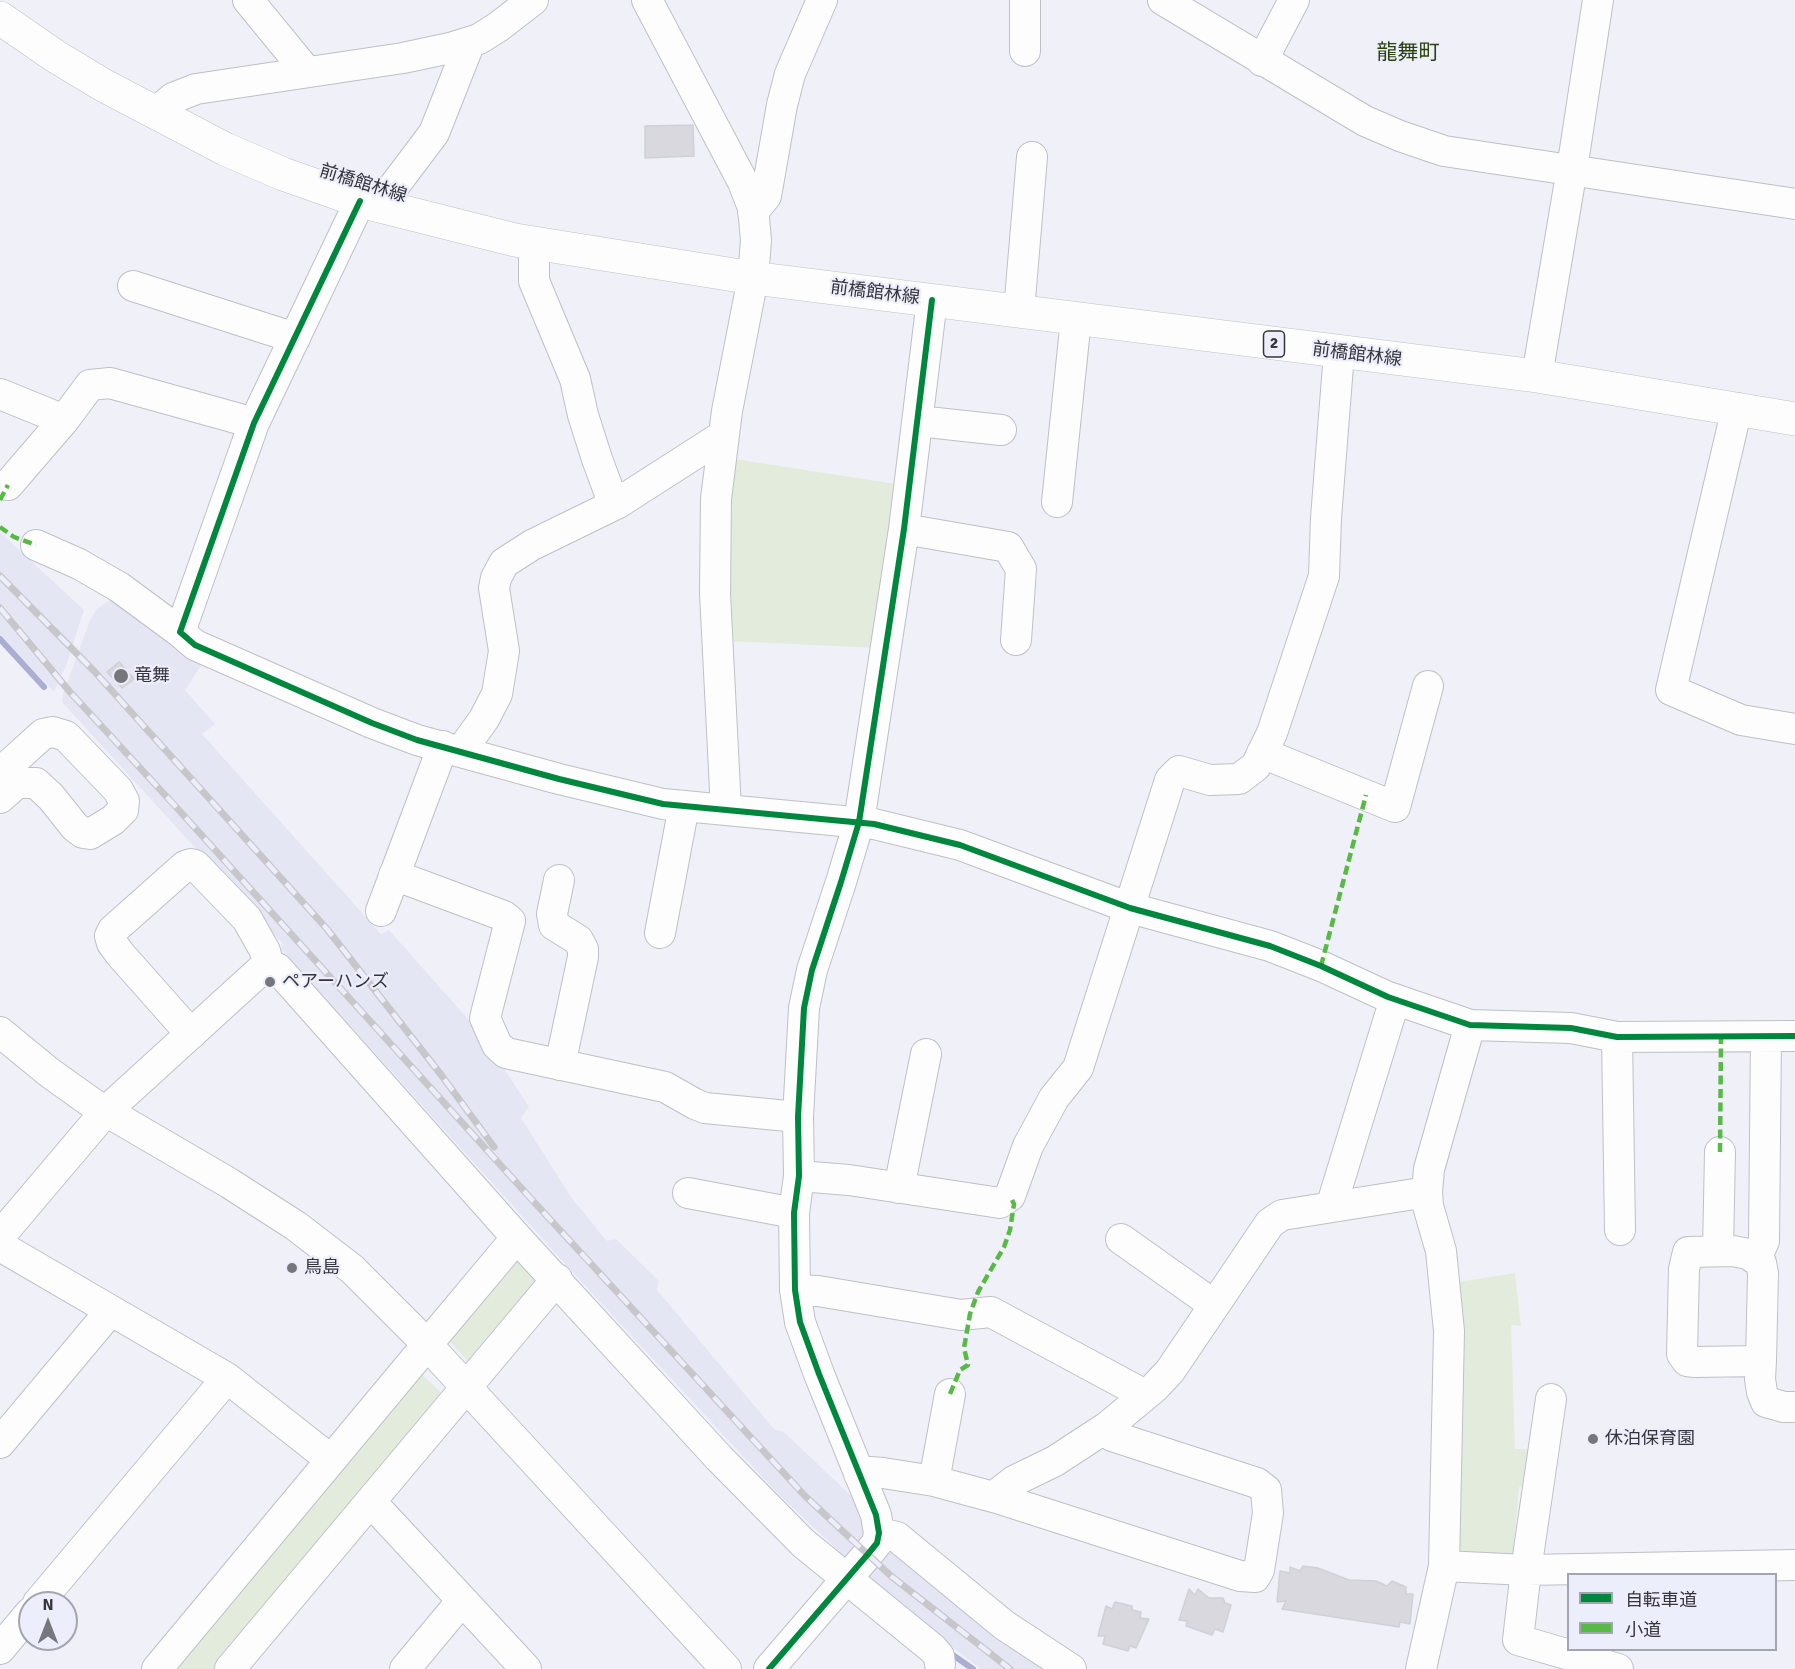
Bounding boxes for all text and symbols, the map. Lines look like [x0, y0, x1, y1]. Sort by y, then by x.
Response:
district label: 龍舞町 [1377, 40, 1439, 66]
street label: 前橋館林線 [317, 161, 409, 207]
street label: 前橋館林線 [829, 277, 921, 309]
road number: 2 [1264, 331, 1284, 357]
street label: 前橋館林線 [1311, 339, 1403, 371]
place label: 竜舞 [134, 665, 170, 687]
marker: 竜舞 [112, 667, 130, 685]
place label: ペアーハンズ [282, 971, 389, 993]
marker: ペアーハンズ [263, 975, 277, 989]
place label: 鳥島 [304, 1257, 340, 1279]
marker: 鳥島 [285, 1261, 299, 1275]
place label: 休泊保育園 [1605, 1428, 1695, 1450]
marker: 休泊保育園 [1586, 1432, 1600, 1446]
legend [1567, 1573, 1777, 1651]
text: 自転車道 [1625, 1589, 1697, 1611]
north arrow [18, 1591, 78, 1651]
text: N [42, 1595, 54, 1615]
text: 小道 [1625, 1619, 1661, 1641]

